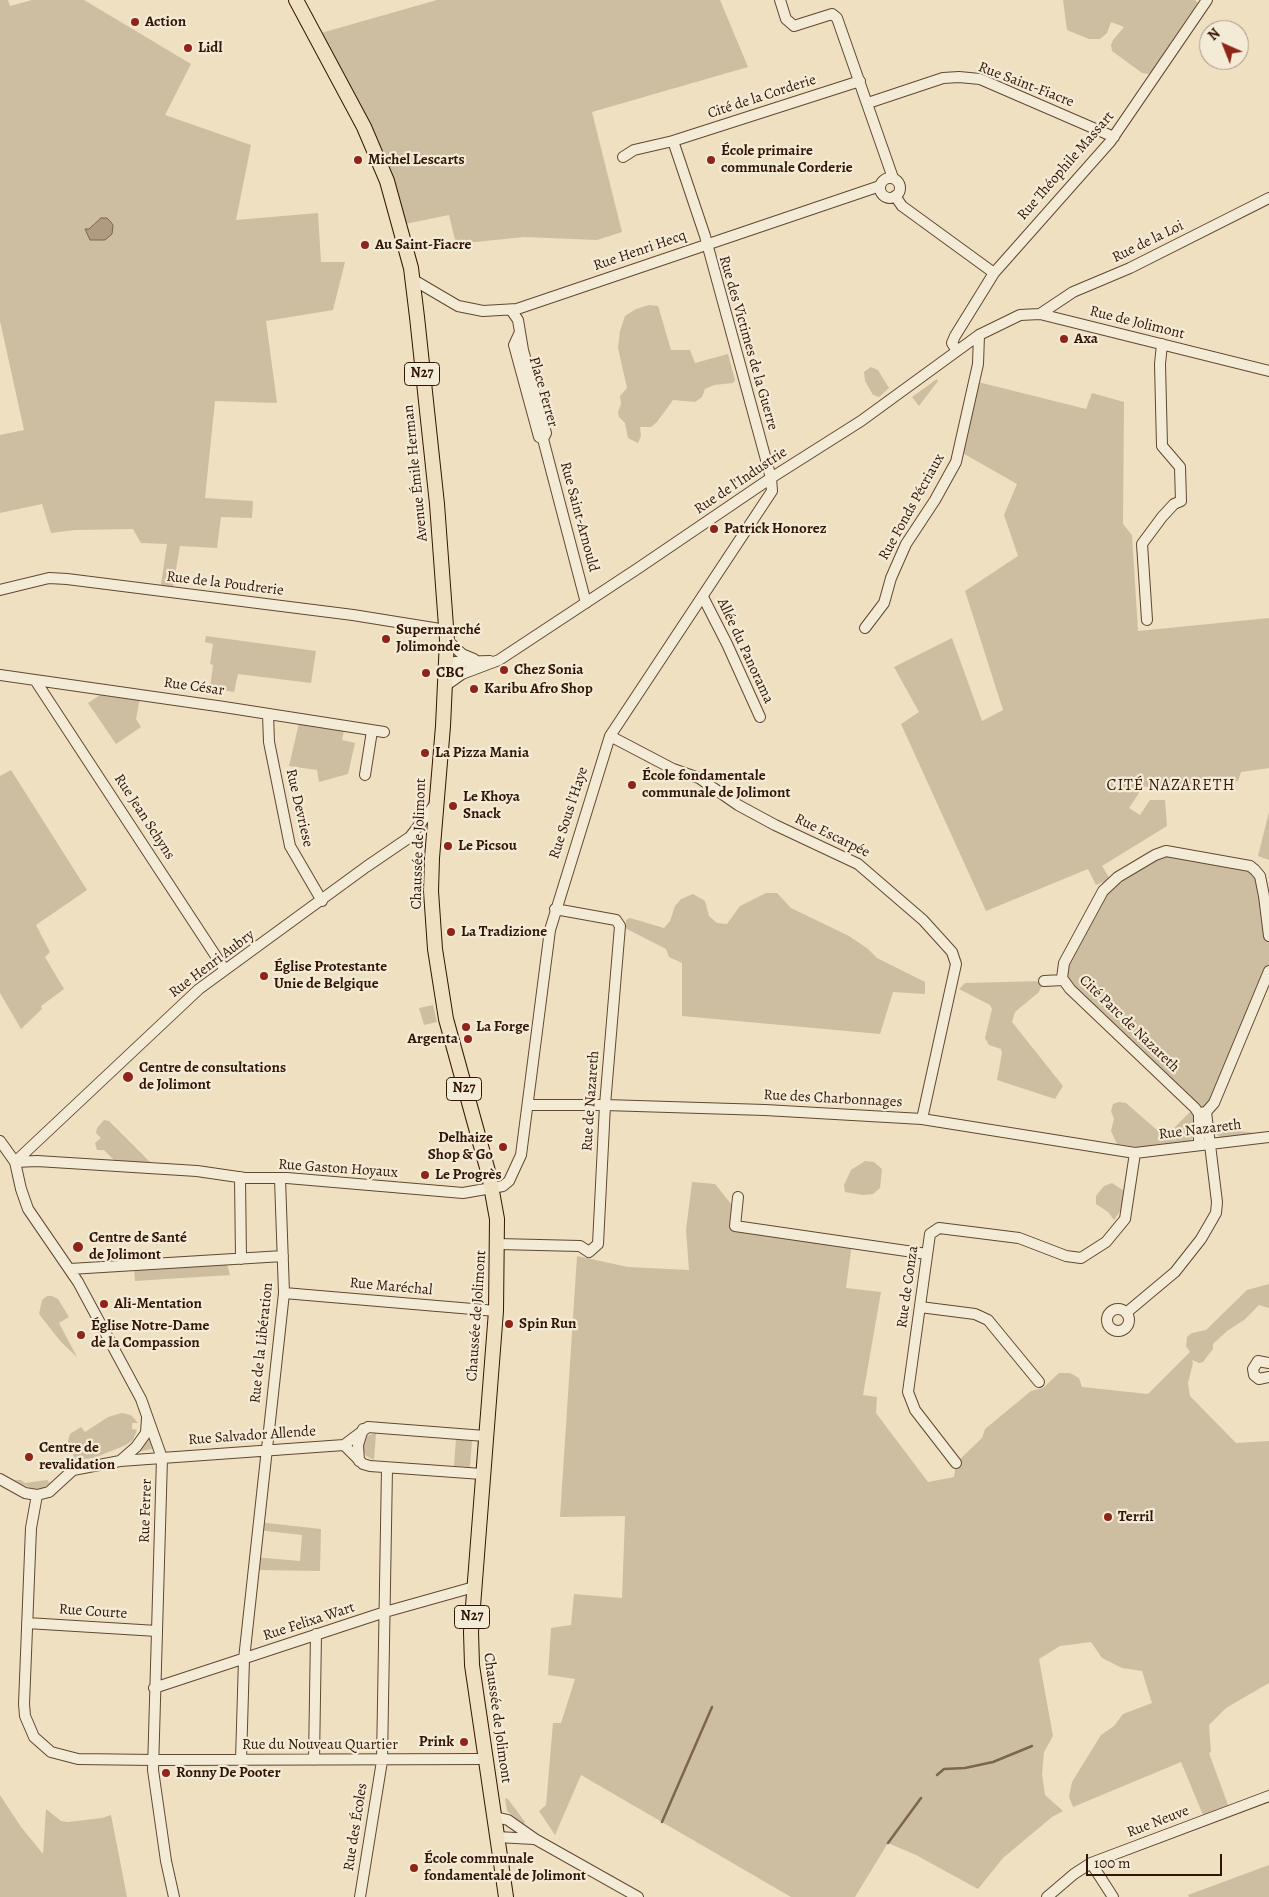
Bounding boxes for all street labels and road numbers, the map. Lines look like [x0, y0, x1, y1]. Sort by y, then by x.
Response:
street label: Rue Saint-Fiacre [976, 58, 1076, 112]
street label: Cité de la Corderie [706, 71, 818, 123]
street label: Rue Théophile Massart [1014, 108, 1118, 224]
street label: Rue de la Loi [1109, 217, 1187, 267]
street label: Rue Henri Hecq [591, 227, 689, 275]
street label: Rue des Victimes de la Guerre [714, 254, 782, 432]
street label: Rue de Jolimont [1088, 303, 1186, 343]
street label: Place Ferrer [524, 355, 562, 429]
road number: N27 [404, 362, 440, 386]
street label: Avenue Émile Herman [400, 404, 432, 542]
street label: Rue de l'Industrie [691, 443, 791, 519]
street label: Rue Fonds Pécriaux [875, 451, 949, 563]
street label: Rue Saint-Arnould [556, 460, 602, 574]
street label: Rue de la Poudrerie [165, 568, 285, 600]
street label: Allée du Panorama [713, 596, 777, 706]
street label: Rue César [162, 674, 226, 700]
street label: Rue Sous l'Haye [546, 765, 592, 861]
street label: Rue Devriese [281, 767, 317, 849]
street label: Rue Jean Schyns [110, 771, 178, 863]
street label: Chaussée de Jolimont [408, 778, 430, 910]
street label: Rue Escarpée [791, 810, 873, 862]
street label: Rue Henri Aubry [166, 926, 258, 1002]
street label: Cité Parc de Nazareth [1075, 972, 1183, 1076]
street label: Rue de Nazareth [579, 1050, 603, 1152]
road number: N27 [446, 1078, 482, 1100]
street label: Rue des Charbonnages [763, 1086, 903, 1112]
street label: Rue Nazareth [1158, 1116, 1242, 1144]
street label: Rue Gaston Hoyaux [278, 1156, 398, 1182]
street label: Rue de Conza [893, 1245, 923, 1329]
street label: Chaussée de Jolimont [463, 1250, 491, 1382]
street label: Rue Maréchal [349, 1274, 433, 1300]
street label: Rue de la Libération [247, 1282, 277, 1404]
street label: Rue Salvador Allende [188, 1423, 316, 1449]
street label: Rue Ferrer [136, 1479, 156, 1543]
street label: Rue Felixa Wart [261, 1599, 357, 1645]
street label: Rue Courte [58, 1601, 128, 1623]
road number: N27 [454, 1605, 490, 1628]
street label: Chaussée de Jolimont [479, 1652, 515, 1784]
street label: Rue du Nouveau Quartier [242, 1736, 398, 1754]
street label: Rue des Écoles [340, 1782, 372, 1872]
street label: Rue Neuve [1124, 1802, 1192, 1842]

